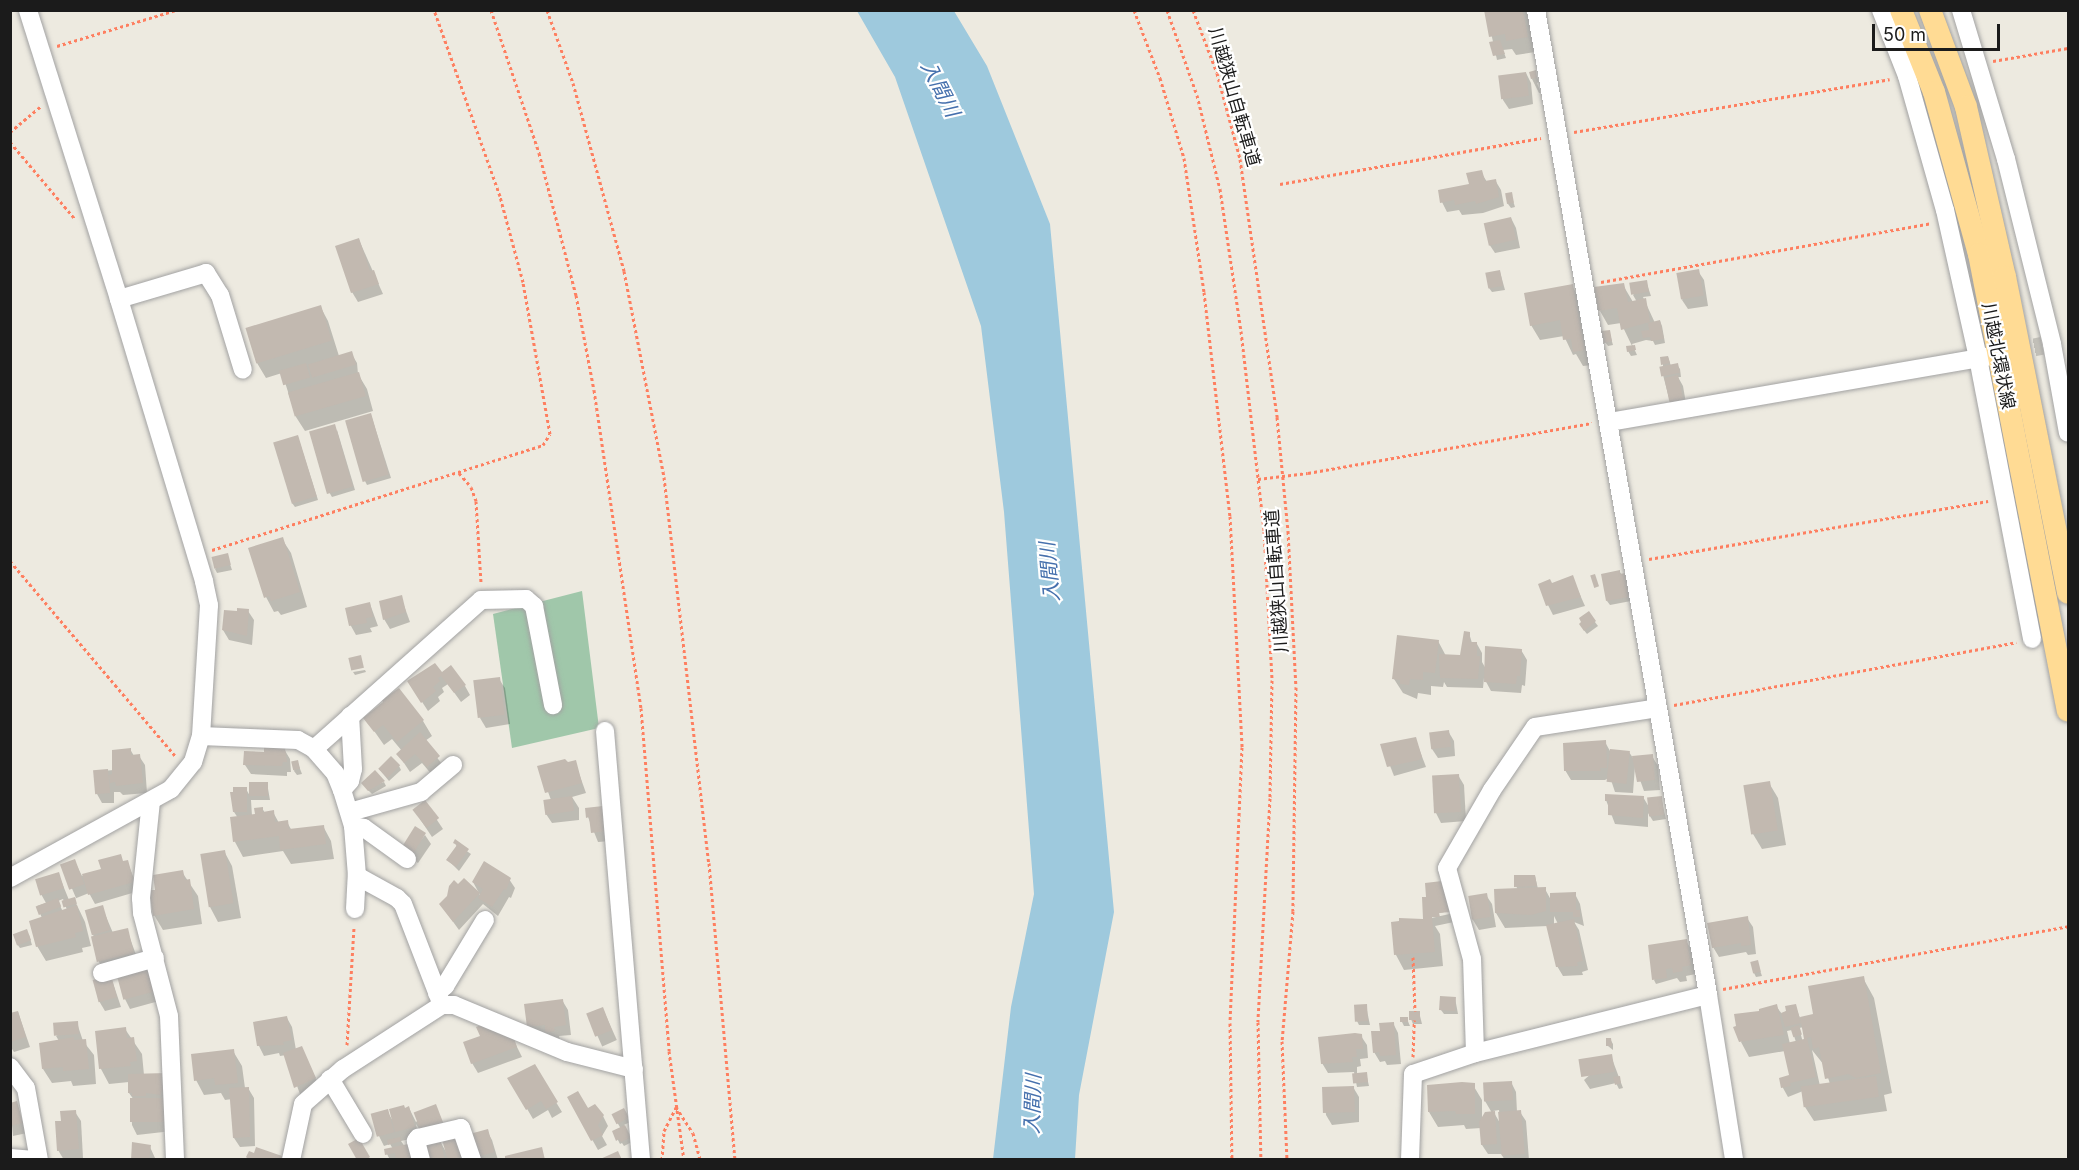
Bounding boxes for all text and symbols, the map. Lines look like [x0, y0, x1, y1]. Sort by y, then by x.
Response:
scale bar [1875, 12, 2002, 50]
text: 50 m [1883, 24, 1926, 45]
street label: 川越狭山自転車道 [1204, 25, 1264, 169]
water label: 入間川 [916, 57, 964, 121]
street label: 川越北環状線 [1977, 301, 2019, 411]
street label: 川越狭山自転車道 [1261, 508, 1293, 654]
water label: 入間川 [1035, 541, 1065, 603]
water label: 入間川 [1020, 1074, 1046, 1134]

